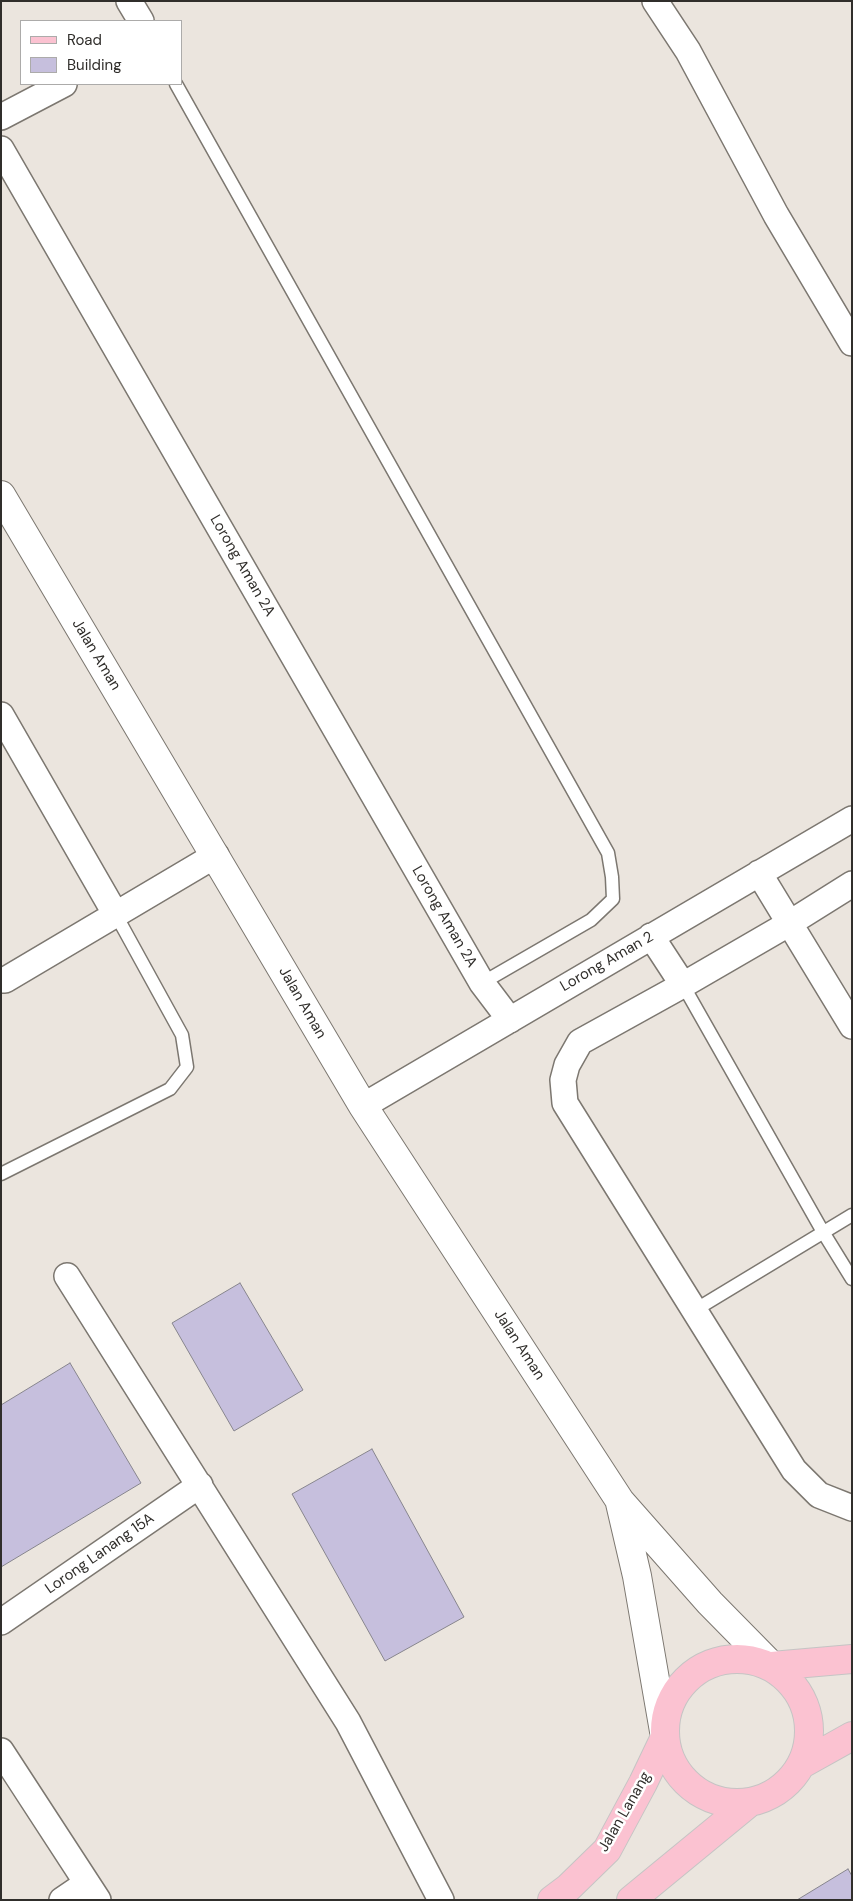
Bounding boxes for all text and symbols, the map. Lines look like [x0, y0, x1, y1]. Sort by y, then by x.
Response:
legend [20, 20, 182, 85]
text: Road [67, 30, 102, 50]
text: Building [67, 55, 122, 75]
street label: Lorong Aman 2A [206, 512, 278, 620]
street label: Jalan Aman [68, 616, 124, 694]
street label: Lorong Aman 2A [408, 863, 480, 971]
street label: Lorong Aman 2 [557, 928, 657, 996]
street label: Jalan Aman [274, 964, 330, 1042]
street label: Jalan Aman [490, 1307, 548, 1383]
street label: Lorong Lanang 15A [42, 1510, 158, 1598]
street label: Jalan Lanang [595, 1769, 655, 1855]

